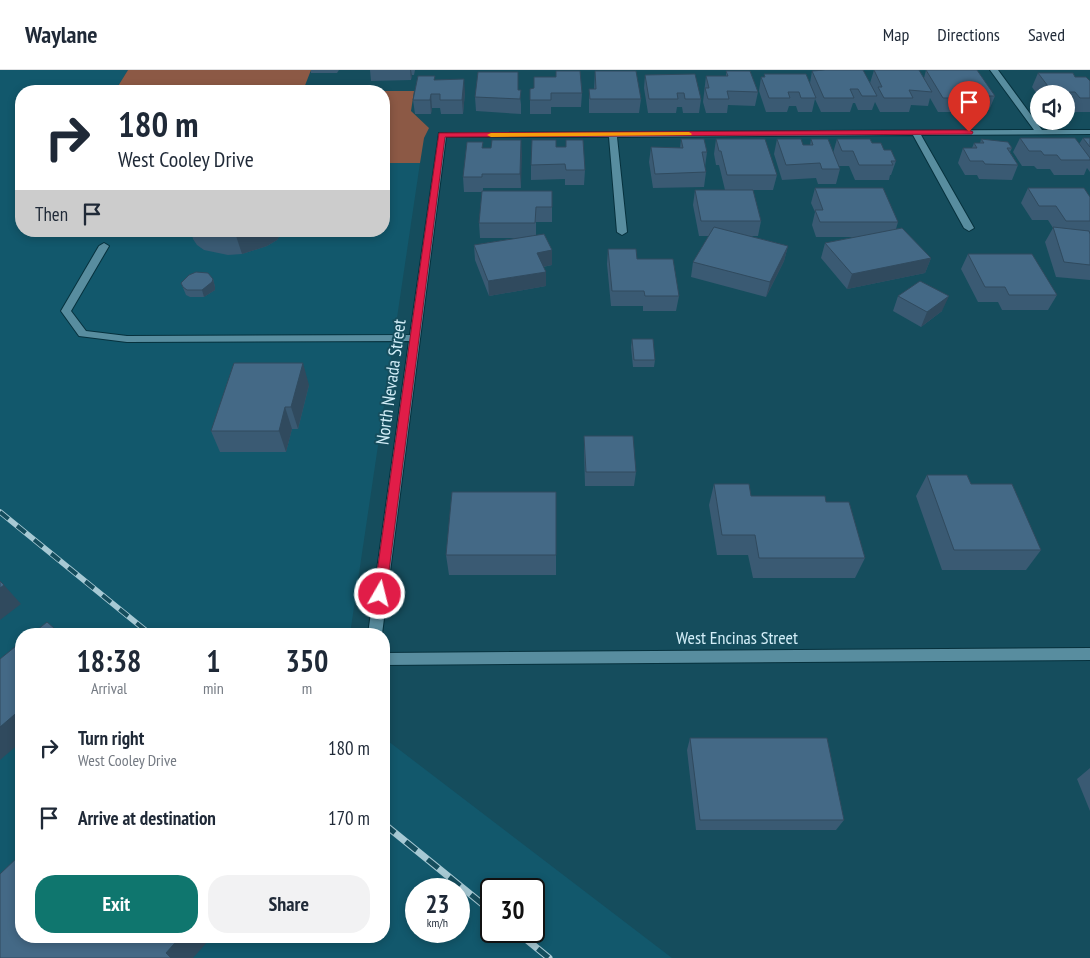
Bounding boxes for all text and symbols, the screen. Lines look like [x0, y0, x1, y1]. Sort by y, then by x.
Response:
text: Waylane [25, 19, 98, 50]
text: Map [883, 23, 909, 46]
text: Directions [937, 23, 1000, 46]
text: Saved [1028, 23, 1065, 46]
pin [948, 81, 990, 132]
map controls [1030, 85, 1075, 130]
button: sound [1030, 85, 1075, 130]
icon: arrive [955, 88, 983, 116]
text: 180 m [118, 101, 199, 147]
icon: right [35, 105, 100, 170]
text: West Cooley Drive [118, 145, 254, 173]
icon: arrive [78, 200, 106, 228]
text: Then [35, 202, 68, 226]
street label: North Nevada Street [370, 318, 411, 446]
position arrow [353, 567, 405, 619]
street label: West Encinas Street [676, 626, 798, 649]
text: 18:38 [77, 641, 141, 680]
text: 1 [206, 641, 221, 680]
text: 350 [285, 641, 328, 680]
text: Arrival [91, 678, 127, 698]
text: min [203, 678, 224, 698]
text: m [302, 678, 312, 698]
text: Turn right [78, 726, 144, 750]
icon: right [35, 734, 63, 762]
text: 180 m [328, 736, 370, 760]
text: West Cooley Drive [78, 750, 177, 770]
icon: arrive [35, 804, 63, 832]
text: Arrive at destination [78, 806, 216, 830]
text: 170 m [328, 806, 370, 830]
button: Exit [35, 875, 198, 933]
button: Share [208, 875, 370, 933]
speed limit sign: 30 [480, 878, 545, 943]
text: 23 [426, 888, 449, 920]
text: km/h [427, 915, 448, 930]

